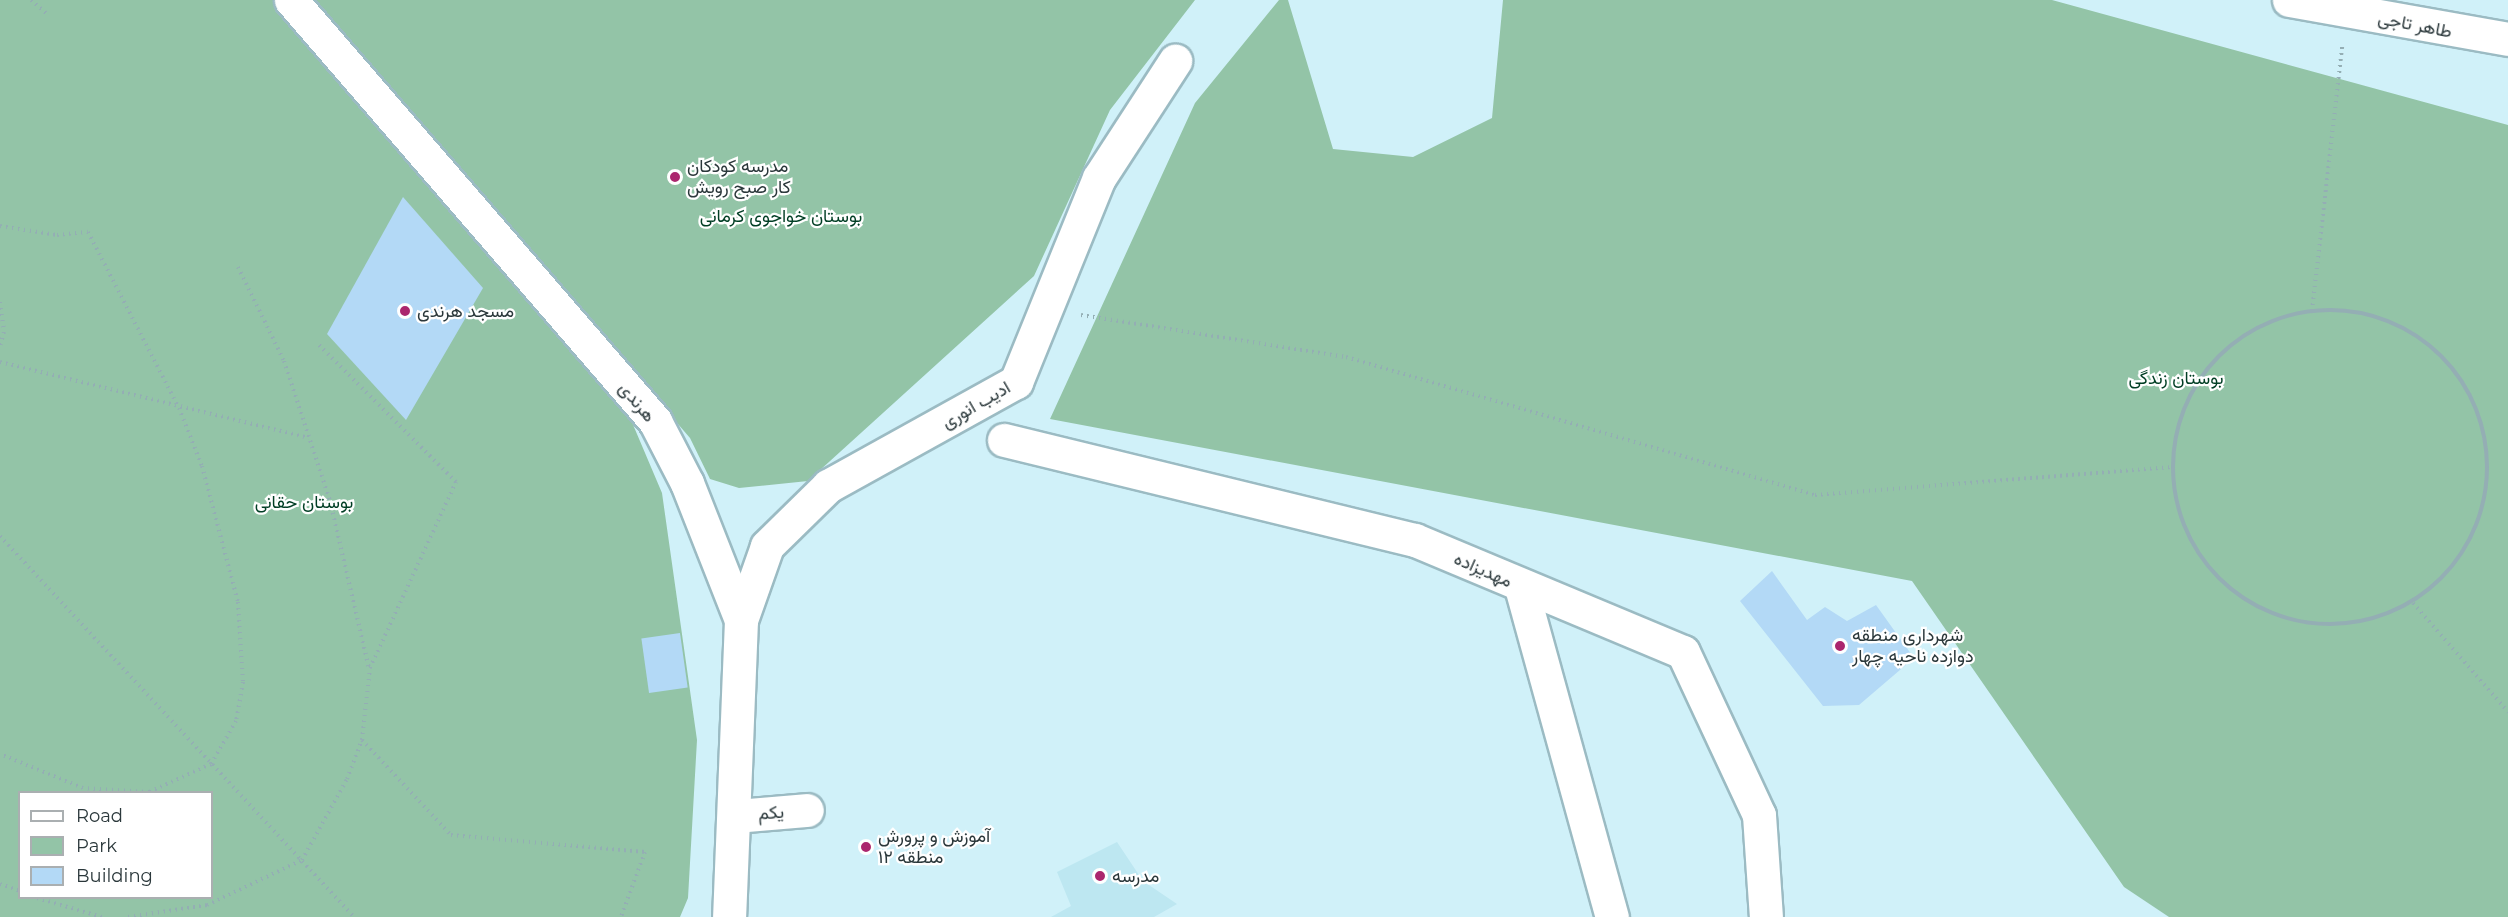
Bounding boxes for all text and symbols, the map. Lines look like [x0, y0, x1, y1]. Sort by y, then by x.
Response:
street label: طاهر تاجی [2376, 7, 2454, 43]
place label: مدرسه کودکان کار صبح رویش [687, 156, 791, 198]
marker: مدرسه کودکان کار صبح رویش [668, 170, 682, 184]
park label: بوستان خواجوی کرمانی [700, 205, 862, 227]
place label: مسجد هرندی [417, 300, 514, 322]
marker: مسجد هرندی [398, 304, 412, 318]
park label: بوستان زندگی [2128, 367, 2224, 389]
street label: ادیب انوری [938, 377, 1014, 433]
street label: هرندی [614, 378, 660, 426]
park label: بوستان حقانی [255, 491, 353, 513]
street label: مهدیزاده [1451, 548, 1515, 592]
place label: شهرداری منطقه دوازده ناحیه چهار [1852, 625, 1974, 668]
marker: شهرداری منطقه دوازده ناحیه چهار [1833, 639, 1847, 653]
legend [18, 791, 213, 899]
street label: یکم [757, 801, 785, 825]
text: Road [76, 805, 123, 827]
place label: آموزش و پرورش منطقه ۱۲ [878, 826, 990, 868]
text: Park [76, 835, 117, 857]
marker: آموزش و پرورش منطقه ۱۲ [859, 840, 873, 854]
text: Building [76, 865, 153, 887]
place label: مدرسه [1112, 865, 1159, 887]
marker: مدرسه [1093, 869, 1107, 883]

